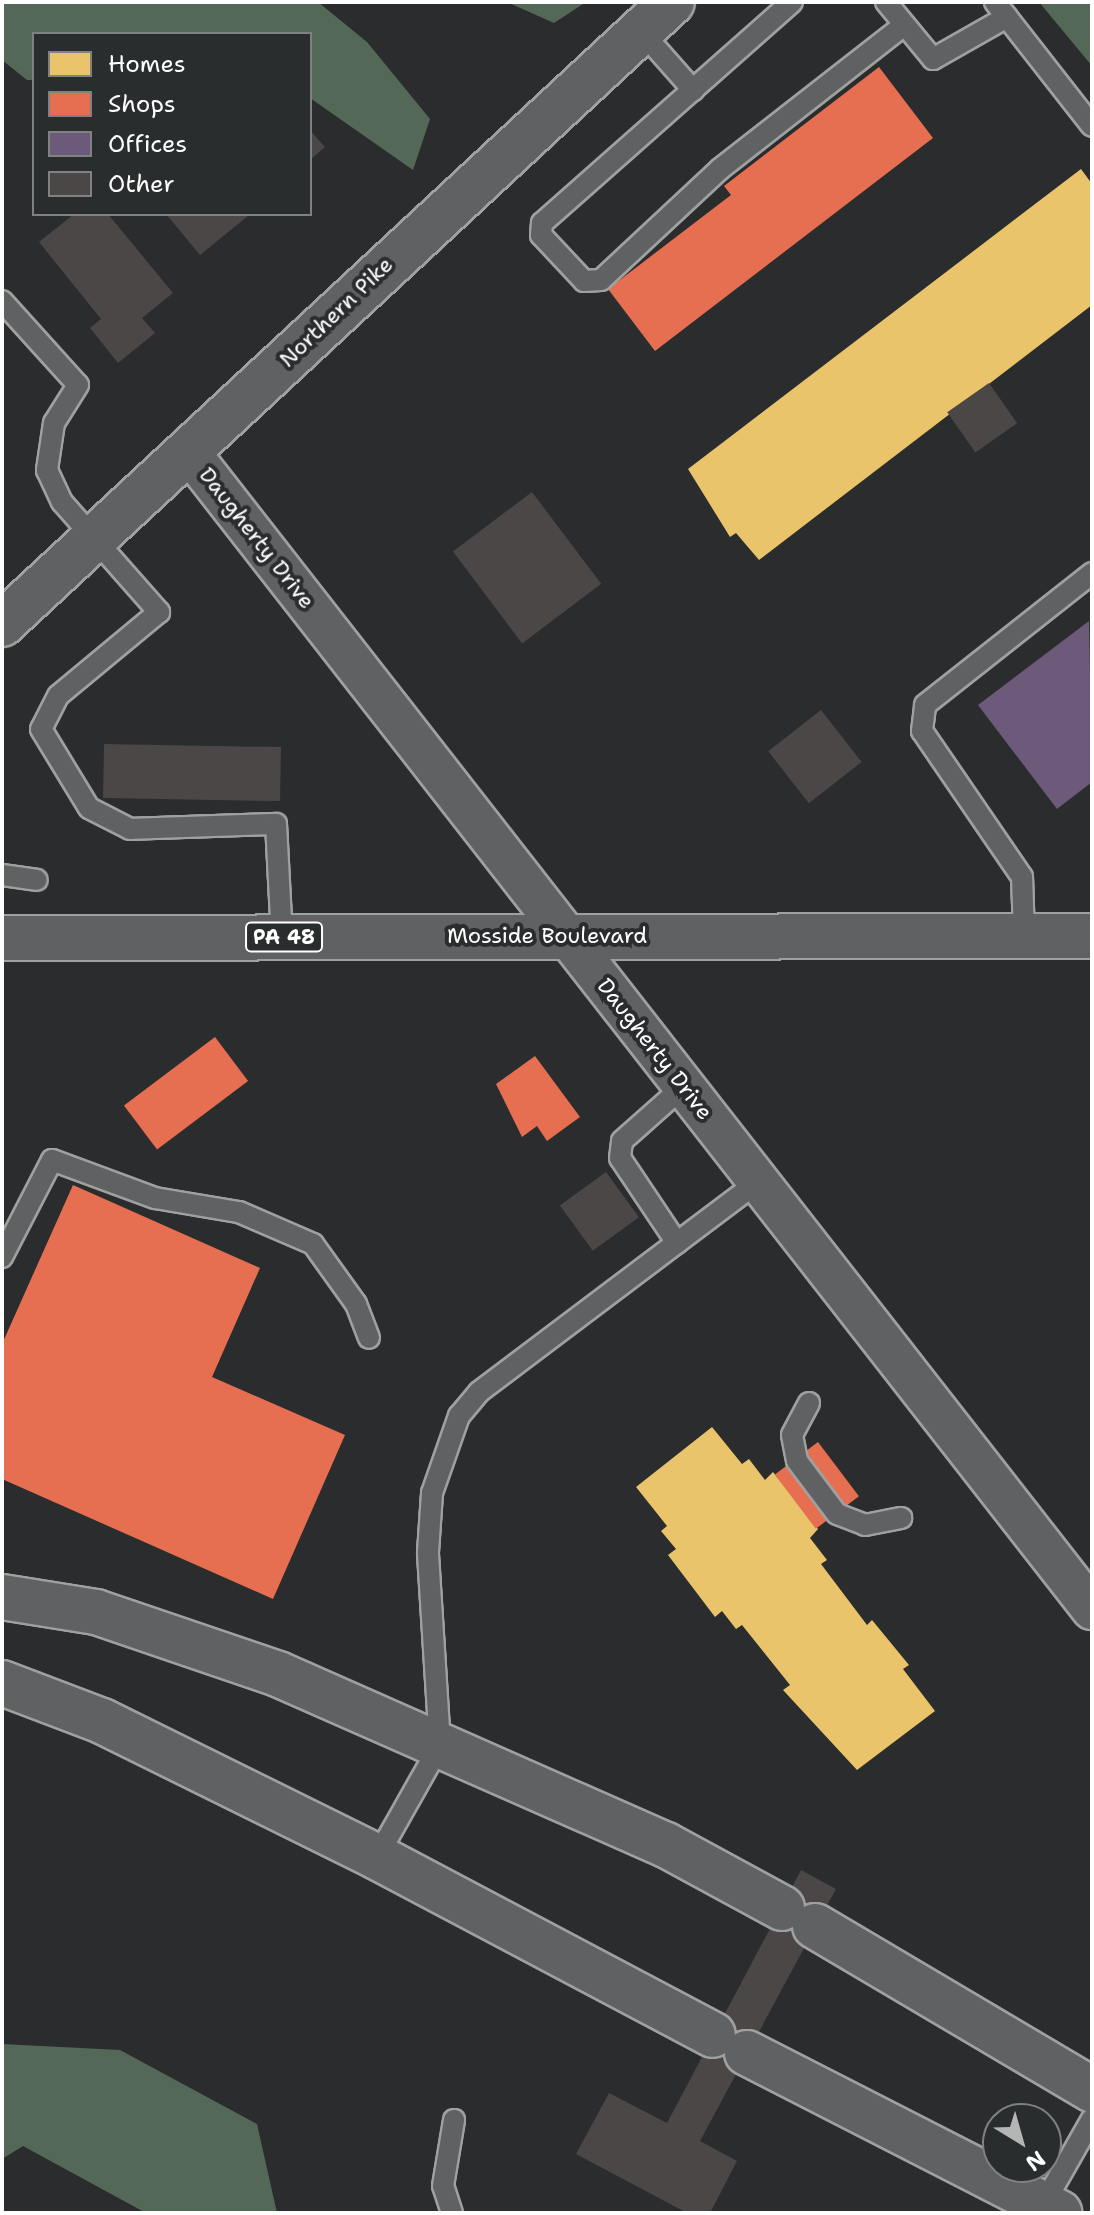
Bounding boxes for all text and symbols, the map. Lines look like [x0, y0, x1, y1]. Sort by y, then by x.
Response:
legend [32, 32, 312, 216]
text: Homes [108, 48, 186, 80]
text: Shops [108, 88, 176, 120]
text: Offices [108, 128, 187, 160]
text: Other [108, 168, 175, 200]
street label: Northern Pike [274, 251, 398, 373]
street label: Daugherty Drive [194, 462, 320, 614]
road number: PA 48 [244, 921, 324, 953]
street label: Mosside Boulevard [447, 923, 647, 949]
street label: Daugherty Drive [592, 973, 718, 1125]
north arrow [982, 2103, 1062, 2183]
text: N [1020, 2144, 1051, 2178]

